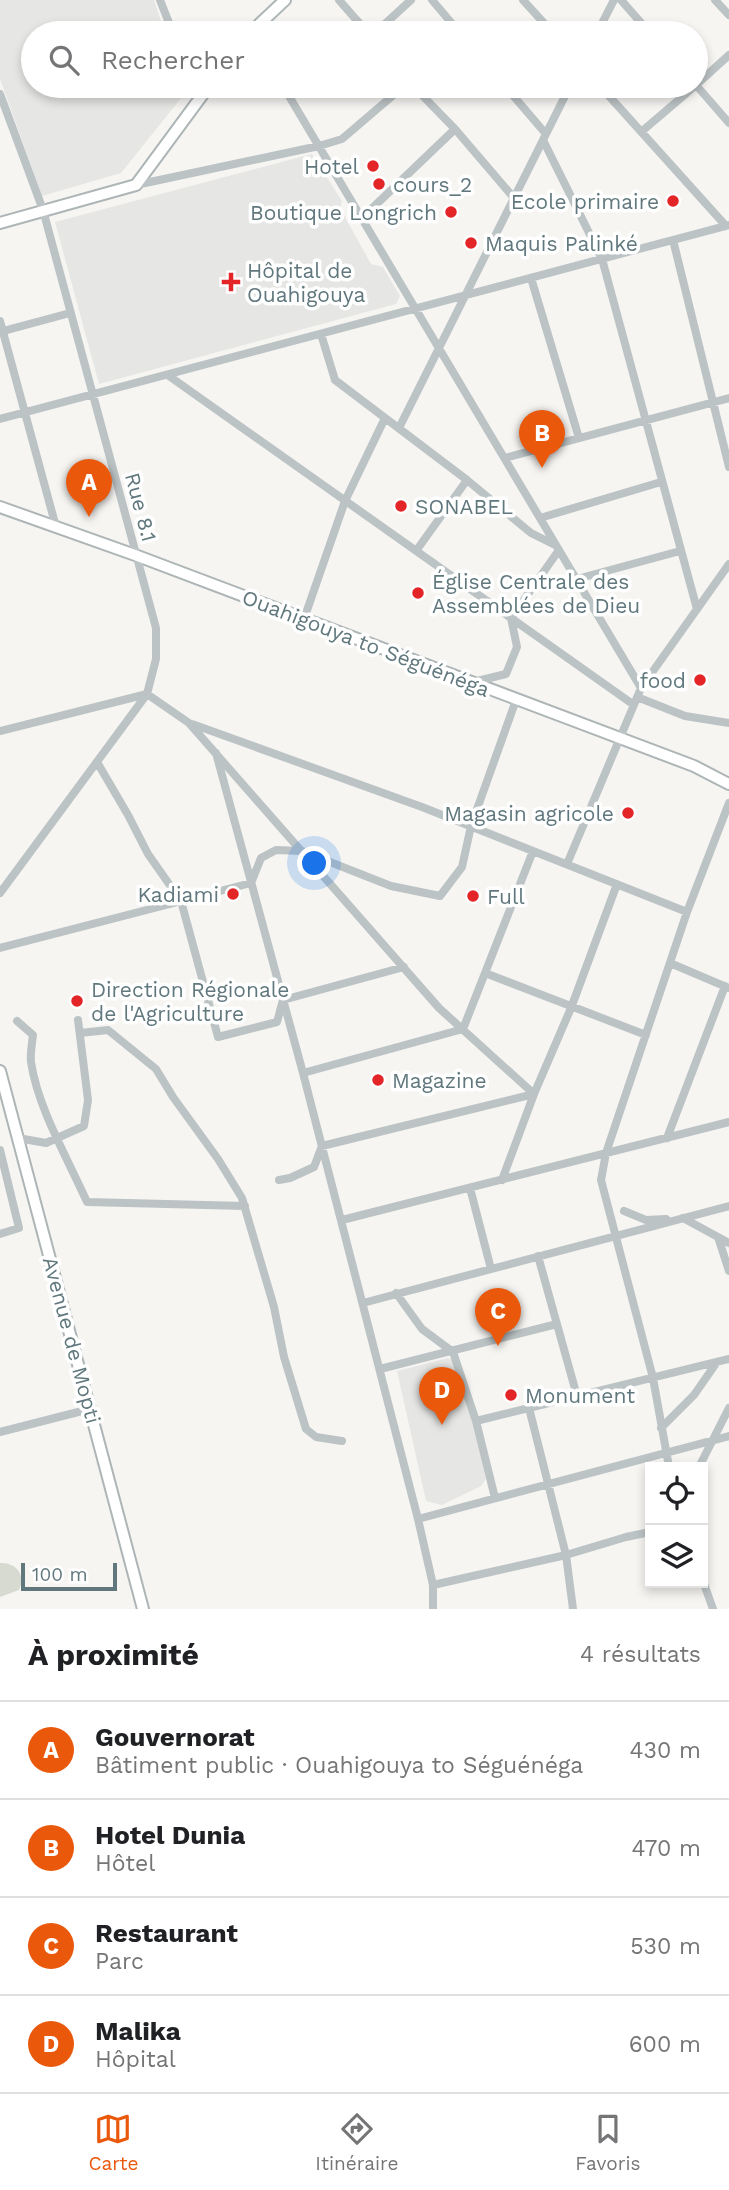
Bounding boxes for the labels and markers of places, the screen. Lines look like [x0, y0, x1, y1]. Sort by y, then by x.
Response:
place label: Hotel [304, 154, 360, 179]
marker: Hotel [365, 158, 381, 174]
place label: cours_2 [393, 172, 472, 197]
marker: cours_2 [371, 176, 387, 192]
place label: Ecole primaire [511, 189, 659, 214]
marker: Ecole primaire [665, 193, 681, 209]
place label: Boutique Longrich [250, 200, 437, 225]
marker: Boutique Longrich [443, 204, 459, 220]
place label: Maquis Palinké [485, 231, 638, 256]
marker: Maquis Palinké [463, 235, 479, 251]
place label: Hôpital de Ouahigouya [247, 258, 365, 307]
marker: Hôpital de Ouahigouya [221, 272, 241, 292]
pin: B [519, 410, 565, 468]
pin: A [66, 459, 112, 517]
place label: SONABEL [415, 494, 513, 519]
marker: SONABEL [393, 498, 409, 514]
place label: Église Centrale des Assemblées de Dieu [432, 569, 640, 618]
marker: Église Centrale des Assemblées de Dieu [410, 585, 426, 601]
place label: food [640, 668, 686, 693]
marker: food [692, 672, 708, 688]
place label: Magasin agricole [444, 801, 614, 826]
marker: Magasin agricole [620, 805, 636, 821]
place label: Kadiami [137, 882, 219, 907]
place label: Full [487, 884, 525, 909]
marker: Kadiami [225, 886, 241, 902]
marker: Full [465, 888, 481, 904]
place label: Direction Régionale de l'Agriculture [91, 977, 289, 1026]
marker: Direction Régionale de l'Agriculture [69, 993, 85, 1009]
place label: Magazine [392, 1068, 487, 1093]
marker: Magazine [370, 1072, 386, 1088]
pin: C [475, 1288, 521, 1346]
pin: D [419, 1367, 465, 1425]
place label: Monument [525, 1383, 635, 1408]
marker: Monument [503, 1387, 519, 1403]

